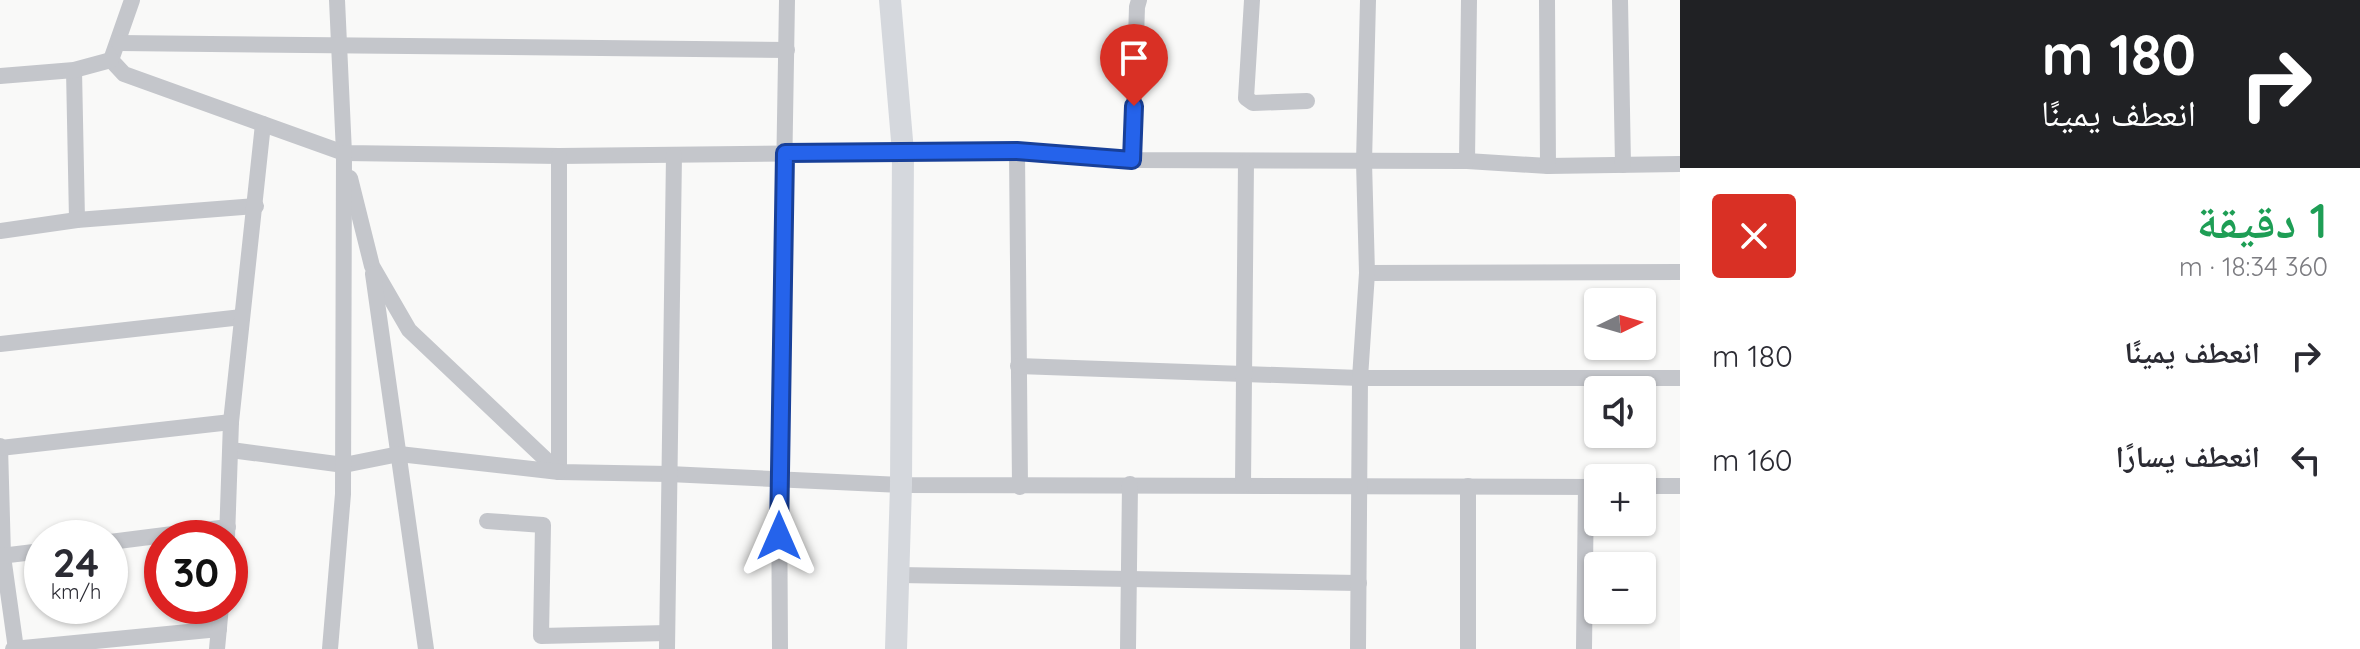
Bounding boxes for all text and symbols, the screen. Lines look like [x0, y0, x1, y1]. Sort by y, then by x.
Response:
text: 180 m [2042, 19, 2196, 89]
pin [1100, 24, 1168, 106]
icon: right [2224, 32, 2328, 136]
icon: arrive [1112, 36, 1156, 80]
text: انعطف يمينًا [2041, 90, 2196, 135]
text: 1 دقيقة [2197, 190, 2328, 250]
button: close [1712, 194, 1796, 278]
text: 360 m · 18:34 [2179, 250, 2328, 283]
north arrow [1584, 288, 1656, 360]
map controls [1584, 288, 1656, 624]
text: انعطف يمينًا [2124, 333, 2260, 371]
icon: right [2284, 334, 2328, 378]
text: 180 m [1712, 337, 1793, 375]
button: sound [1584, 376, 1656, 448]
text: انعطف يسارًا [2116, 437, 2260, 475]
icon: left [2284, 438, 2328, 482]
text: 160 m [1712, 441, 1793, 479]
button: + [1584, 464, 1656, 536]
position arrow [737, 494, 821, 578]
speed limit sign: 30 [144, 520, 248, 624]
text: 24 [53, 537, 99, 587]
button: − [1584, 552, 1656, 624]
text: km/h [51, 579, 101, 604]

